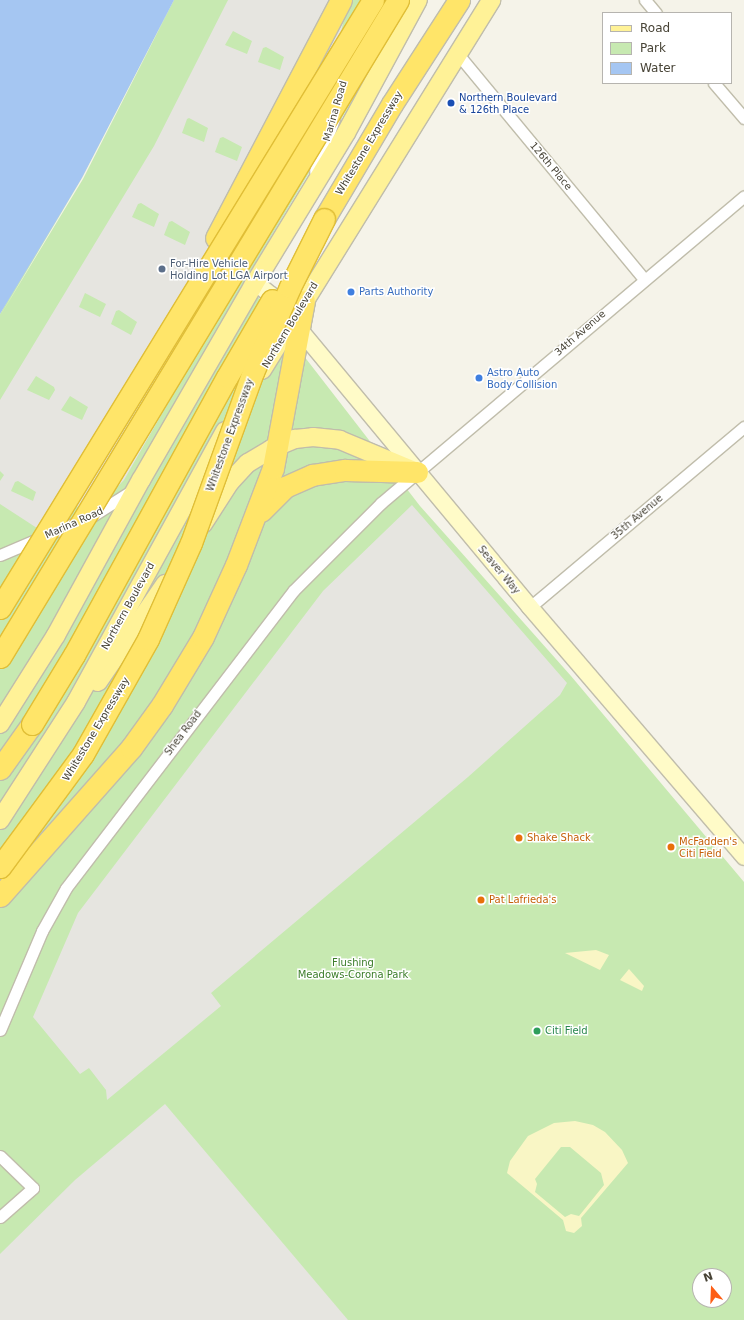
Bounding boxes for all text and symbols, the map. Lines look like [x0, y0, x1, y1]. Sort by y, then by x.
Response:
legend [602, 12, 732, 84]
text: Road [640, 21, 670, 35]
text: Park [640, 41, 666, 55]
text: Water [640, 61, 675, 75]
street label: Marina Road [321, 79, 349, 143]
street label: Whitestone Expressway [333, 89, 405, 197]
place label: Northern Boulevard & 126th Place [459, 91, 557, 114]
marker: Northern Boulevard & 126th Place [446, 98, 456, 108]
street label: 126th Place [527, 140, 575, 192]
place label: For-Hire Vehicle Holding Lot LGA Airport [170, 257, 288, 280]
marker: For-Hire Vehicle Holding Lot LGA Airport [157, 264, 167, 274]
street label: Northern Boulevard [260, 280, 320, 370]
place label: Parts Authority [359, 286, 433, 298]
marker: Parts Authority [346, 287, 356, 297]
street label: 34th Avenue [552, 308, 608, 358]
place label: Astro Auto Body Collision [487, 366, 557, 390]
marker: Astro Auto Body Collision [474, 373, 484, 383]
street label: Whitestone Expressway [204, 377, 256, 493]
street label: 35th Avenue [609, 492, 665, 542]
street label: Marina Road [43, 505, 105, 541]
street label: Seaver Way [475, 543, 523, 597]
street label: Northern Boulevard [99, 560, 157, 652]
street label: Whitestone Expressway [60, 675, 132, 783]
street label: Shea Road [162, 708, 204, 758]
place label: Shake Shack [527, 832, 591, 844]
marker: Shake Shack [514, 833, 524, 843]
place label: McFadden's Citi Field [679, 835, 737, 858]
marker: McFadden's Citi Field [666, 842, 676, 852]
place label: Pat Lafrieda's [489, 894, 557, 906]
marker: Pat Lafrieda's [476, 895, 486, 905]
park label: Flushing Meadows-Corona Park [298, 956, 408, 980]
place label: Citi Field [545, 1025, 588, 1037]
marker: Citi Field [532, 1026, 542, 1036]
north arrow [692, 1268, 732, 1308]
text: N [702, 1269, 715, 1285]

